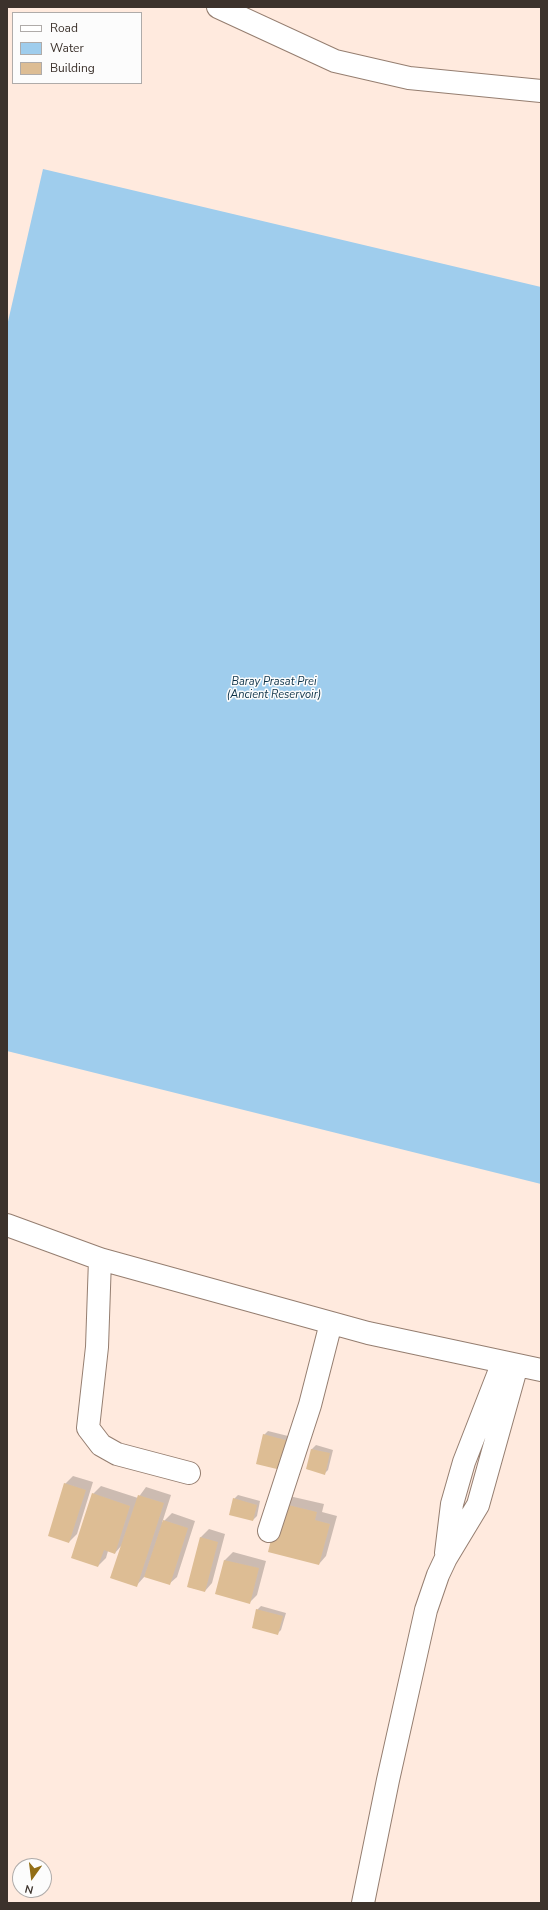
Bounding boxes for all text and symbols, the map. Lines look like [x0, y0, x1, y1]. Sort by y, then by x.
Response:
legend [12, 12, 142, 84]
text: Road [50, 20, 78, 36]
text: Water [50, 40, 84, 56]
text: Building [50, 60, 95, 76]
water label: Baray Prasat Prei (Ancient Reservoir) [227, 675, 321, 701]
north arrow [12, 1858, 52, 1898]
text: N [23, 1881, 35, 1897]

